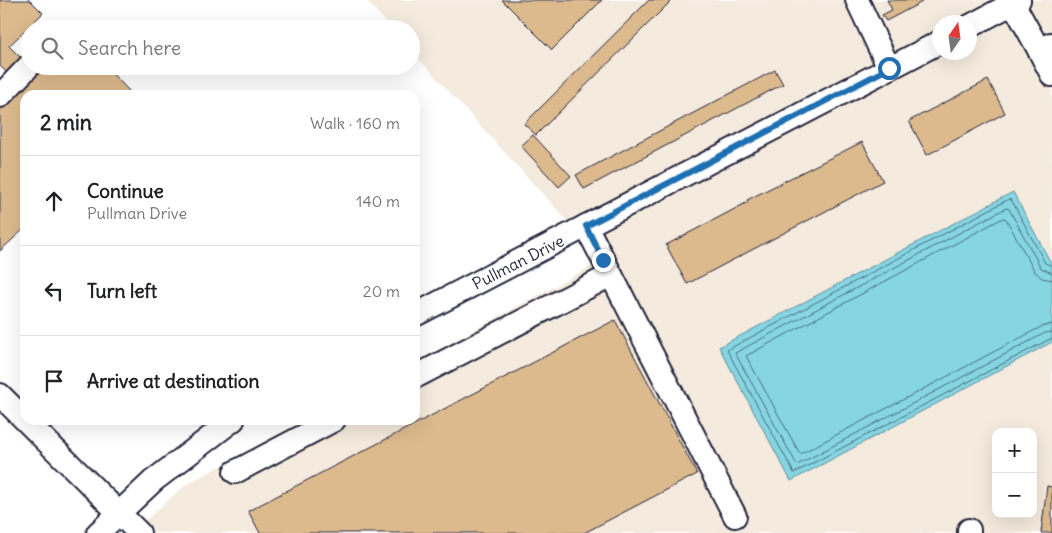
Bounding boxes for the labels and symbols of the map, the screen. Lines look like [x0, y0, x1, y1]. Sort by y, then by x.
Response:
north arrow [932, 15, 977, 60]
route start [878, 57, 901, 80]
street label: Pullman Drive [469, 230, 567, 294]
route end [592, 249, 615, 272]

